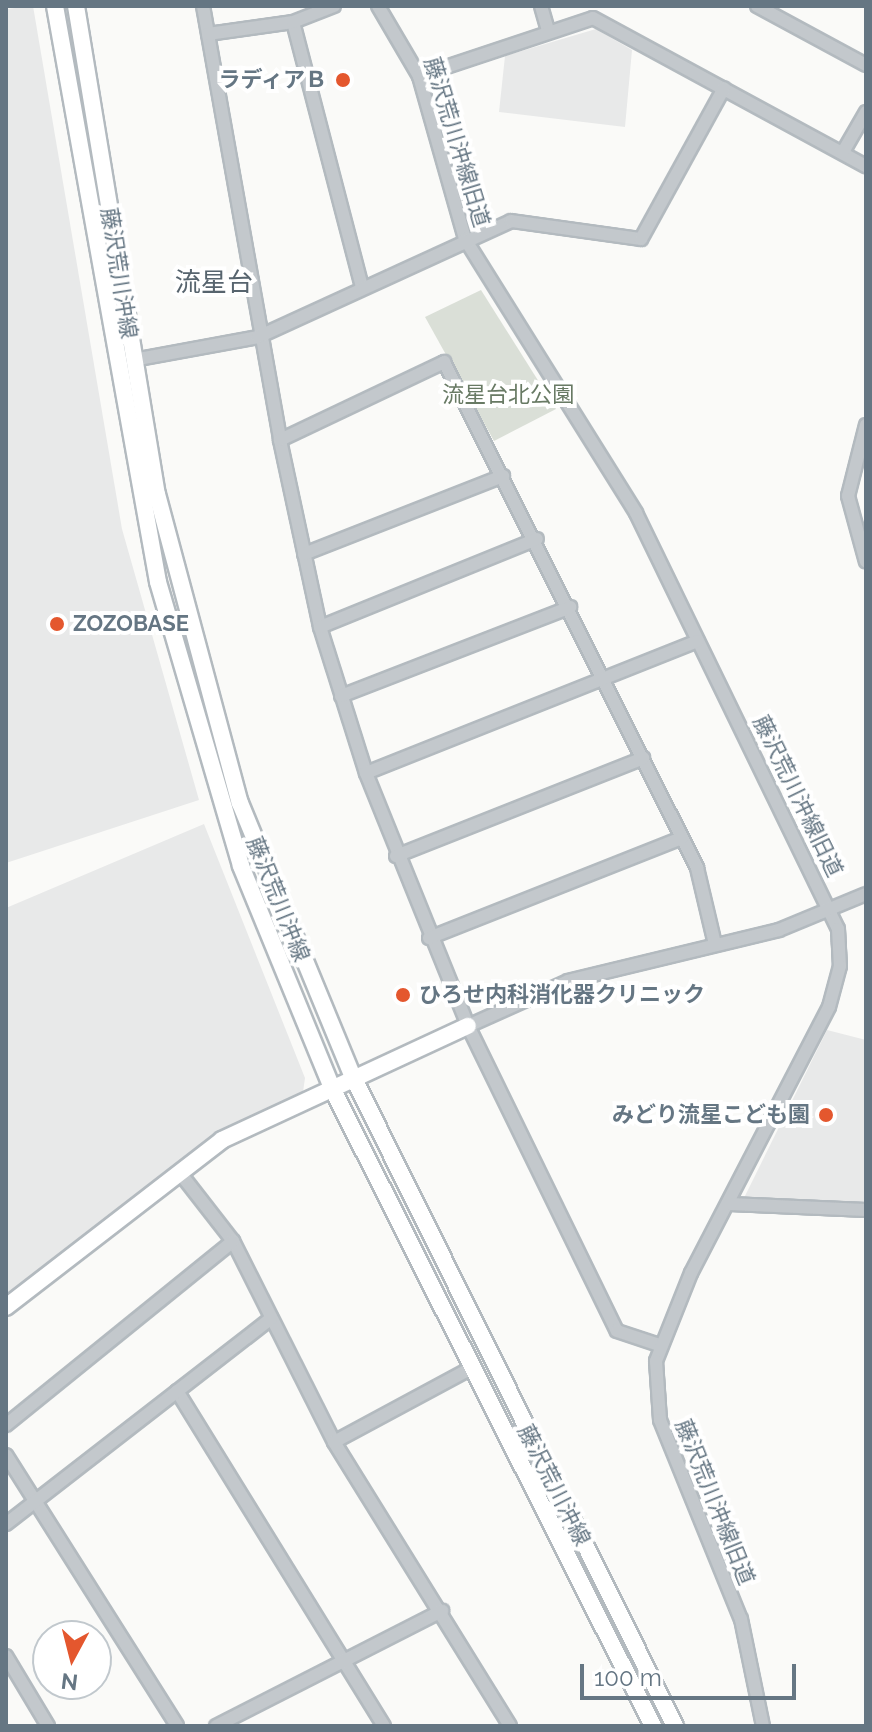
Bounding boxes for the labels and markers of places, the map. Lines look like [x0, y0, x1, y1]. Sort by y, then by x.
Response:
place label: ラディアＢ [217, 67, 327, 93]
marker: ラディアＢ [334, 71, 352, 89]
place label: ZOZOBASE [73, 611, 189, 637]
marker: ZOZOBASE [48, 615, 66, 633]
place label: ひろせ内科消化器クリニック [419, 982, 705, 1008]
marker: ひろせ内科消化器クリニック [394, 986, 412, 1004]
place label: みどり流星こども園 [612, 1102, 810, 1128]
marker: みどり流星こども園 [817, 1106, 835, 1124]

